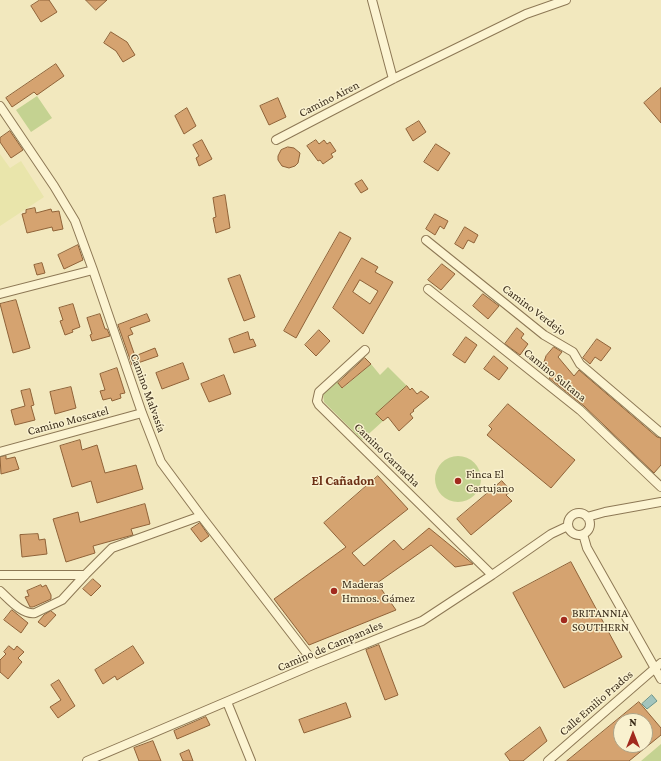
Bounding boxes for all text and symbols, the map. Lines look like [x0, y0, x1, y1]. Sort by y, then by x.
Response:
street label: Camino Airen [296, 78, 362, 120]
street label: Camino Verdejo [499, 281, 569, 339]
street label: Camino Sultana [521, 345, 589, 405]
street label: Camino Malvasía [127, 351, 169, 435]
street label: Camino Moscatel [26, 403, 110, 439]
street label: Camino Garnacha [351, 420, 423, 490]
place label: Finca El Cartujano [466, 467, 514, 495]
district label: El Cañadon [312, 473, 374, 489]
marker: Finca El Cartujano [453, 476, 463, 486]
place label: Maderas Hmnos. Gámez [342, 577, 415, 605]
marker: Maderas Hmnos. Gámez [329, 586, 339, 596]
place label: BRITANNIA SOUTHERN [572, 606, 629, 634]
marker: BRITANNIA SOUTHERN [559, 615, 569, 625]
street label: Camino de Campanales [275, 617, 385, 675]
street label: Calle Emilio Prados [556, 667, 636, 739]
north arrow [613, 713, 653, 753]
text: N [629, 716, 637, 728]

